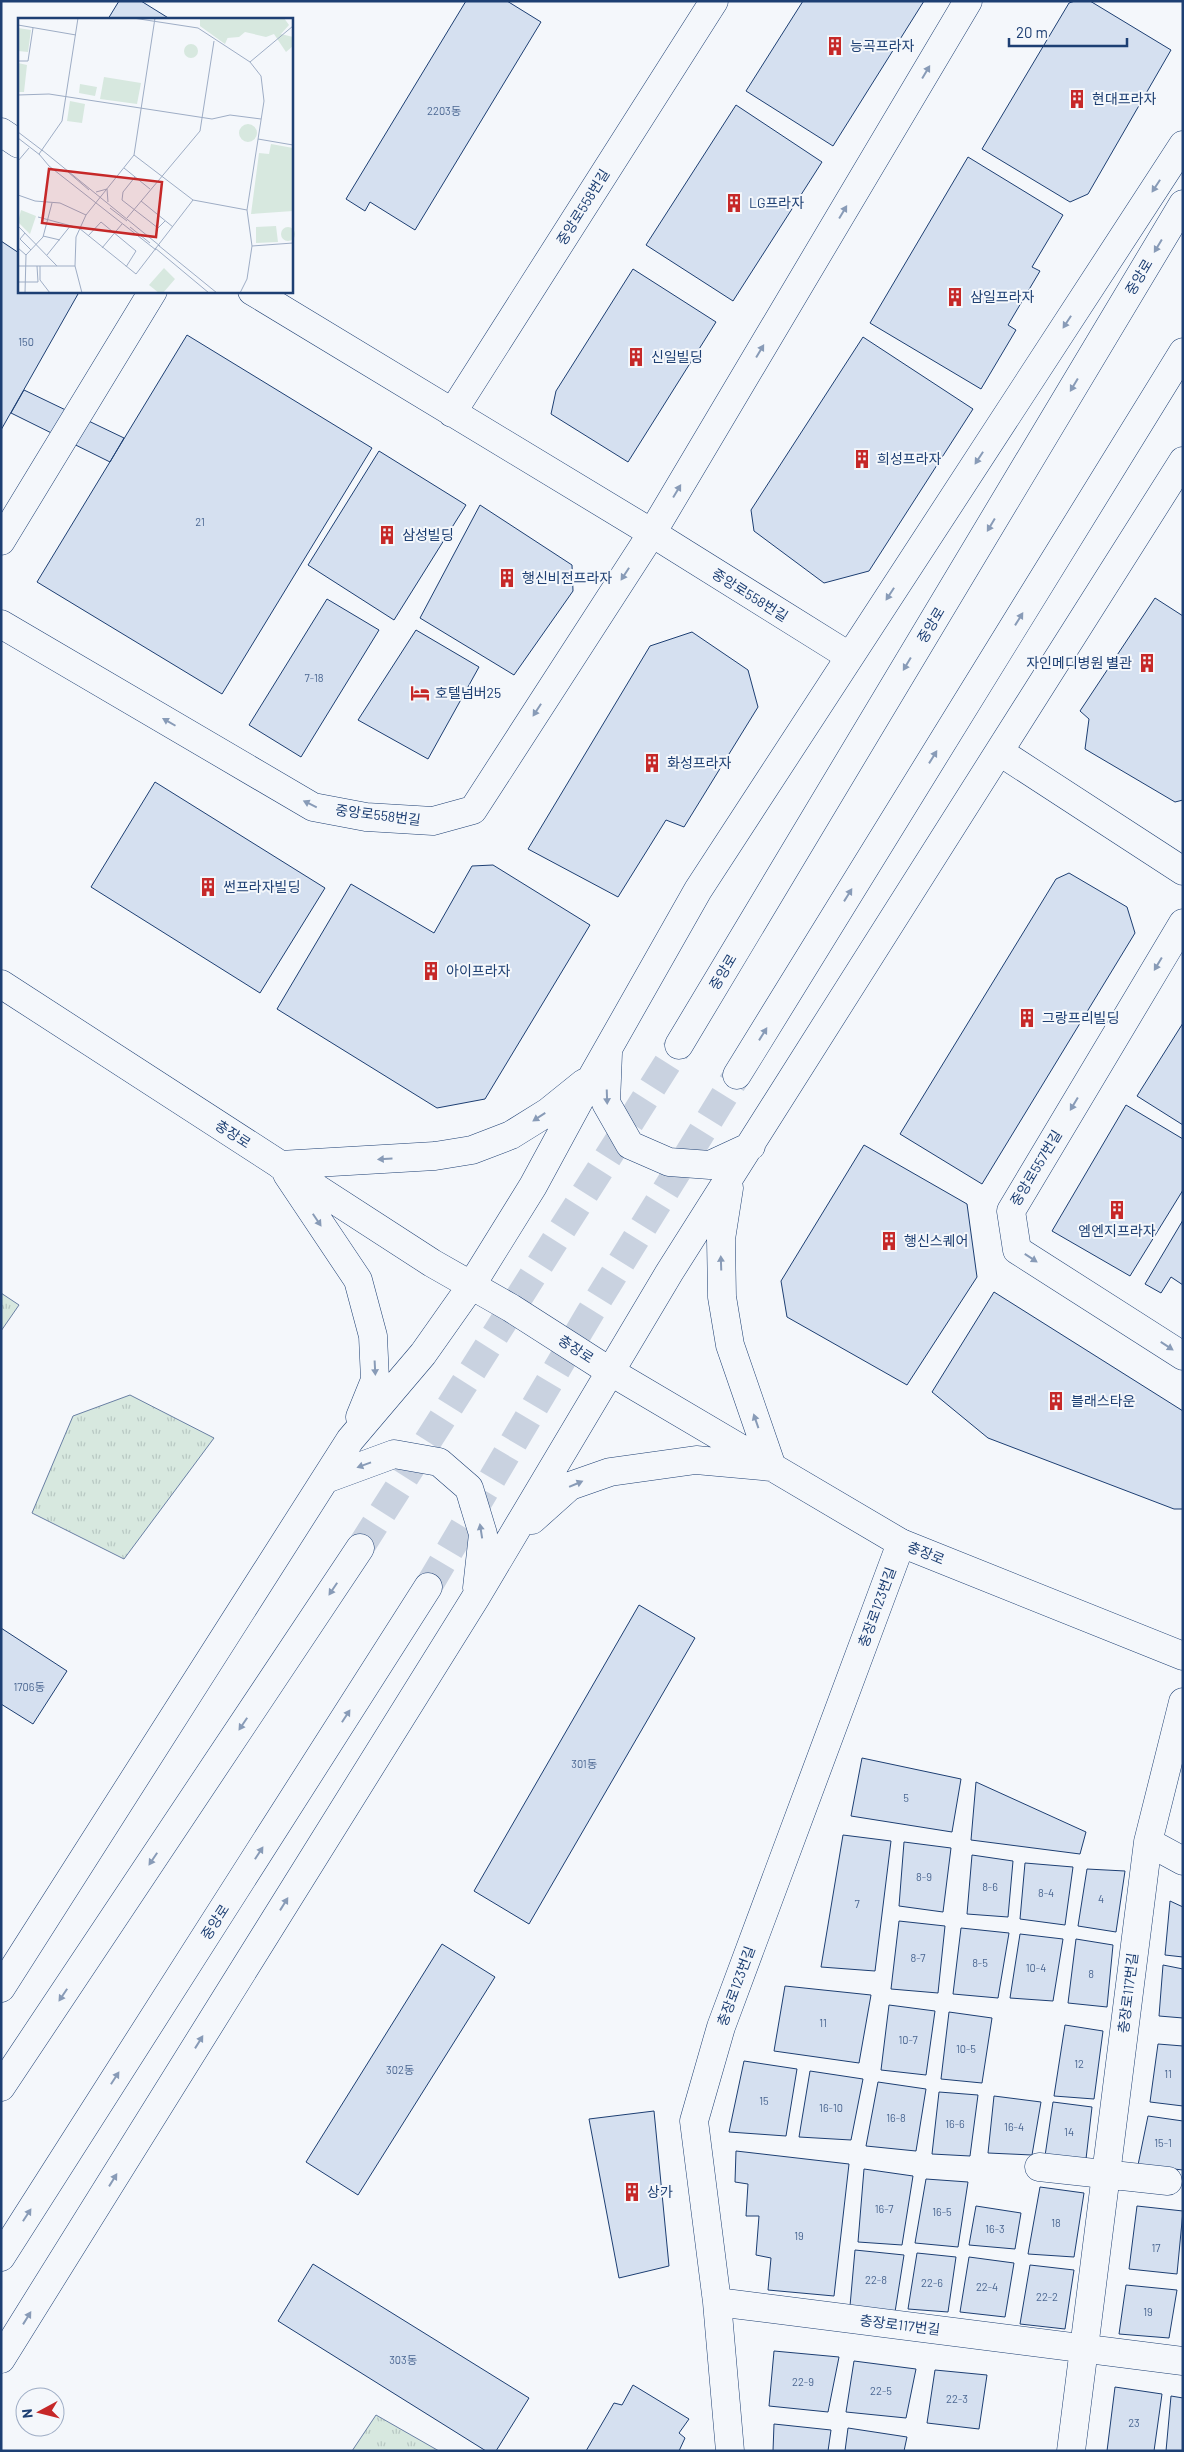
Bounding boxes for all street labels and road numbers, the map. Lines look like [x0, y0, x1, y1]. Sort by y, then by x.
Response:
street label: 중앙로558번길 [553, 166, 613, 248]
street label: 중앙로 [1121, 256, 1156, 298]
street label: 중앙로558번길 [709, 565, 791, 625]
street label: 중앙로 [913, 604, 948, 646]
street label: 중앙로558번길 [334, 801, 422, 828]
street label: 중앙로 [705, 951, 740, 993]
street label: 충장로 [212, 1116, 254, 1151]
street label: 중앙로557번길 [1006, 1127, 1065, 1209]
street label: 충장로 [555, 1331, 597, 1366]
street label: 충장로 [905, 1537, 947, 1568]
street label: 충장로123번길 [854, 1564, 899, 1649]
street label: 중앙로 [197, 1901, 232, 1943]
street label: 충장로123번길 [713, 1943, 758, 2028]
street label: 충장로117번길 [1114, 1952, 1141, 2034]
street label: 충장로117번길 [859, 2311, 941, 2338]

